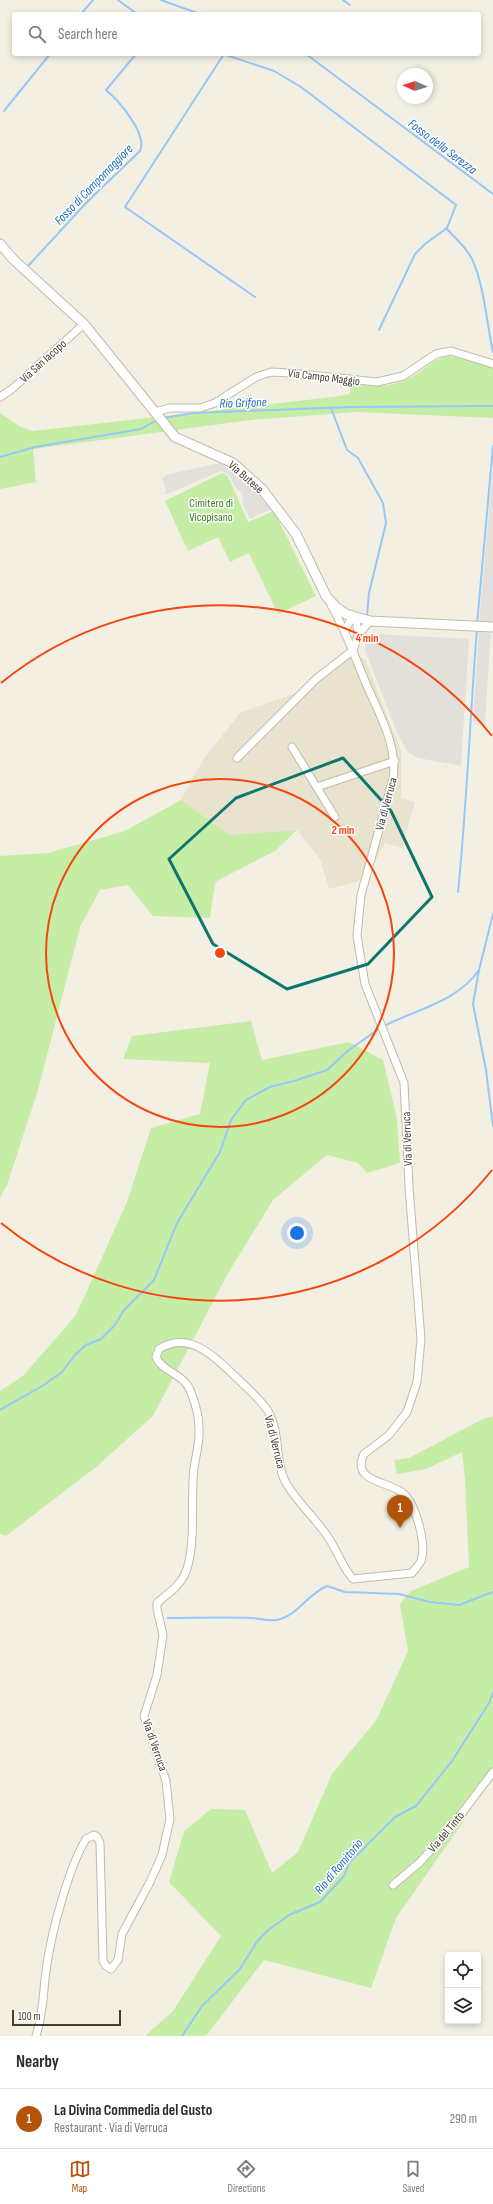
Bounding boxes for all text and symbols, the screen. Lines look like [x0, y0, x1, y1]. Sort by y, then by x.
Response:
search box [12, 12, 481, 56]
icon: search [26, 23, 48, 45]
text: Search here [58, 25, 118, 44]
north arrow [397, 68, 433, 104]
water label: Fosso della Serezza [405, 116, 481, 178]
water label: Fosso di Campomaggiore [51, 141, 136, 228]
street label: Via San Iacopo [17, 336, 70, 386]
street label: Via Campo Maggio [287, 366, 361, 389]
water label: Rio Grifone [219, 394, 267, 412]
street label: Via Butese [225, 458, 267, 497]
park label: Cimitero di Vicopisano [189, 496, 233, 525]
text: 4 min [355, 631, 379, 646]
street label: Via di Verruca [372, 776, 401, 832]
text: 2 min [332, 823, 354, 838]
centre of rings [213, 946, 227, 960]
street label: Via di Verruca [399, 1111, 416, 1166]
your location [287, 1223, 307, 1243]
street label: Via di Verruca [261, 1414, 288, 1471]
pin: 1 [387, 1495, 413, 1528]
street label: Via di Verruca [139, 1717, 171, 1774]
street label: Via del Tinto [425, 1809, 468, 1856]
water label: Rio di Romitorio [311, 1835, 367, 1898]
map controls [445, 1952, 481, 2024]
button: locate [445, 1952, 481, 1988]
button: layers [445, 1988, 481, 2024]
scale bar [12, 2008, 121, 2027]
text: 100 m [18, 2010, 40, 2023]
text: Nearby [16, 2052, 59, 2072]
text: La Divina Commedia del Gusto [54, 2101, 212, 2120]
text: 1 [26, 2111, 32, 2127]
text: 290 m [450, 2111, 477, 2127]
text: Restaurant · Via di Verruca [54, 2120, 168, 2136]
tab: Map [69, 2158, 91, 2195]
tab: Directions [228, 2158, 265, 2195]
tab: Saved [402, 2158, 424, 2195]

